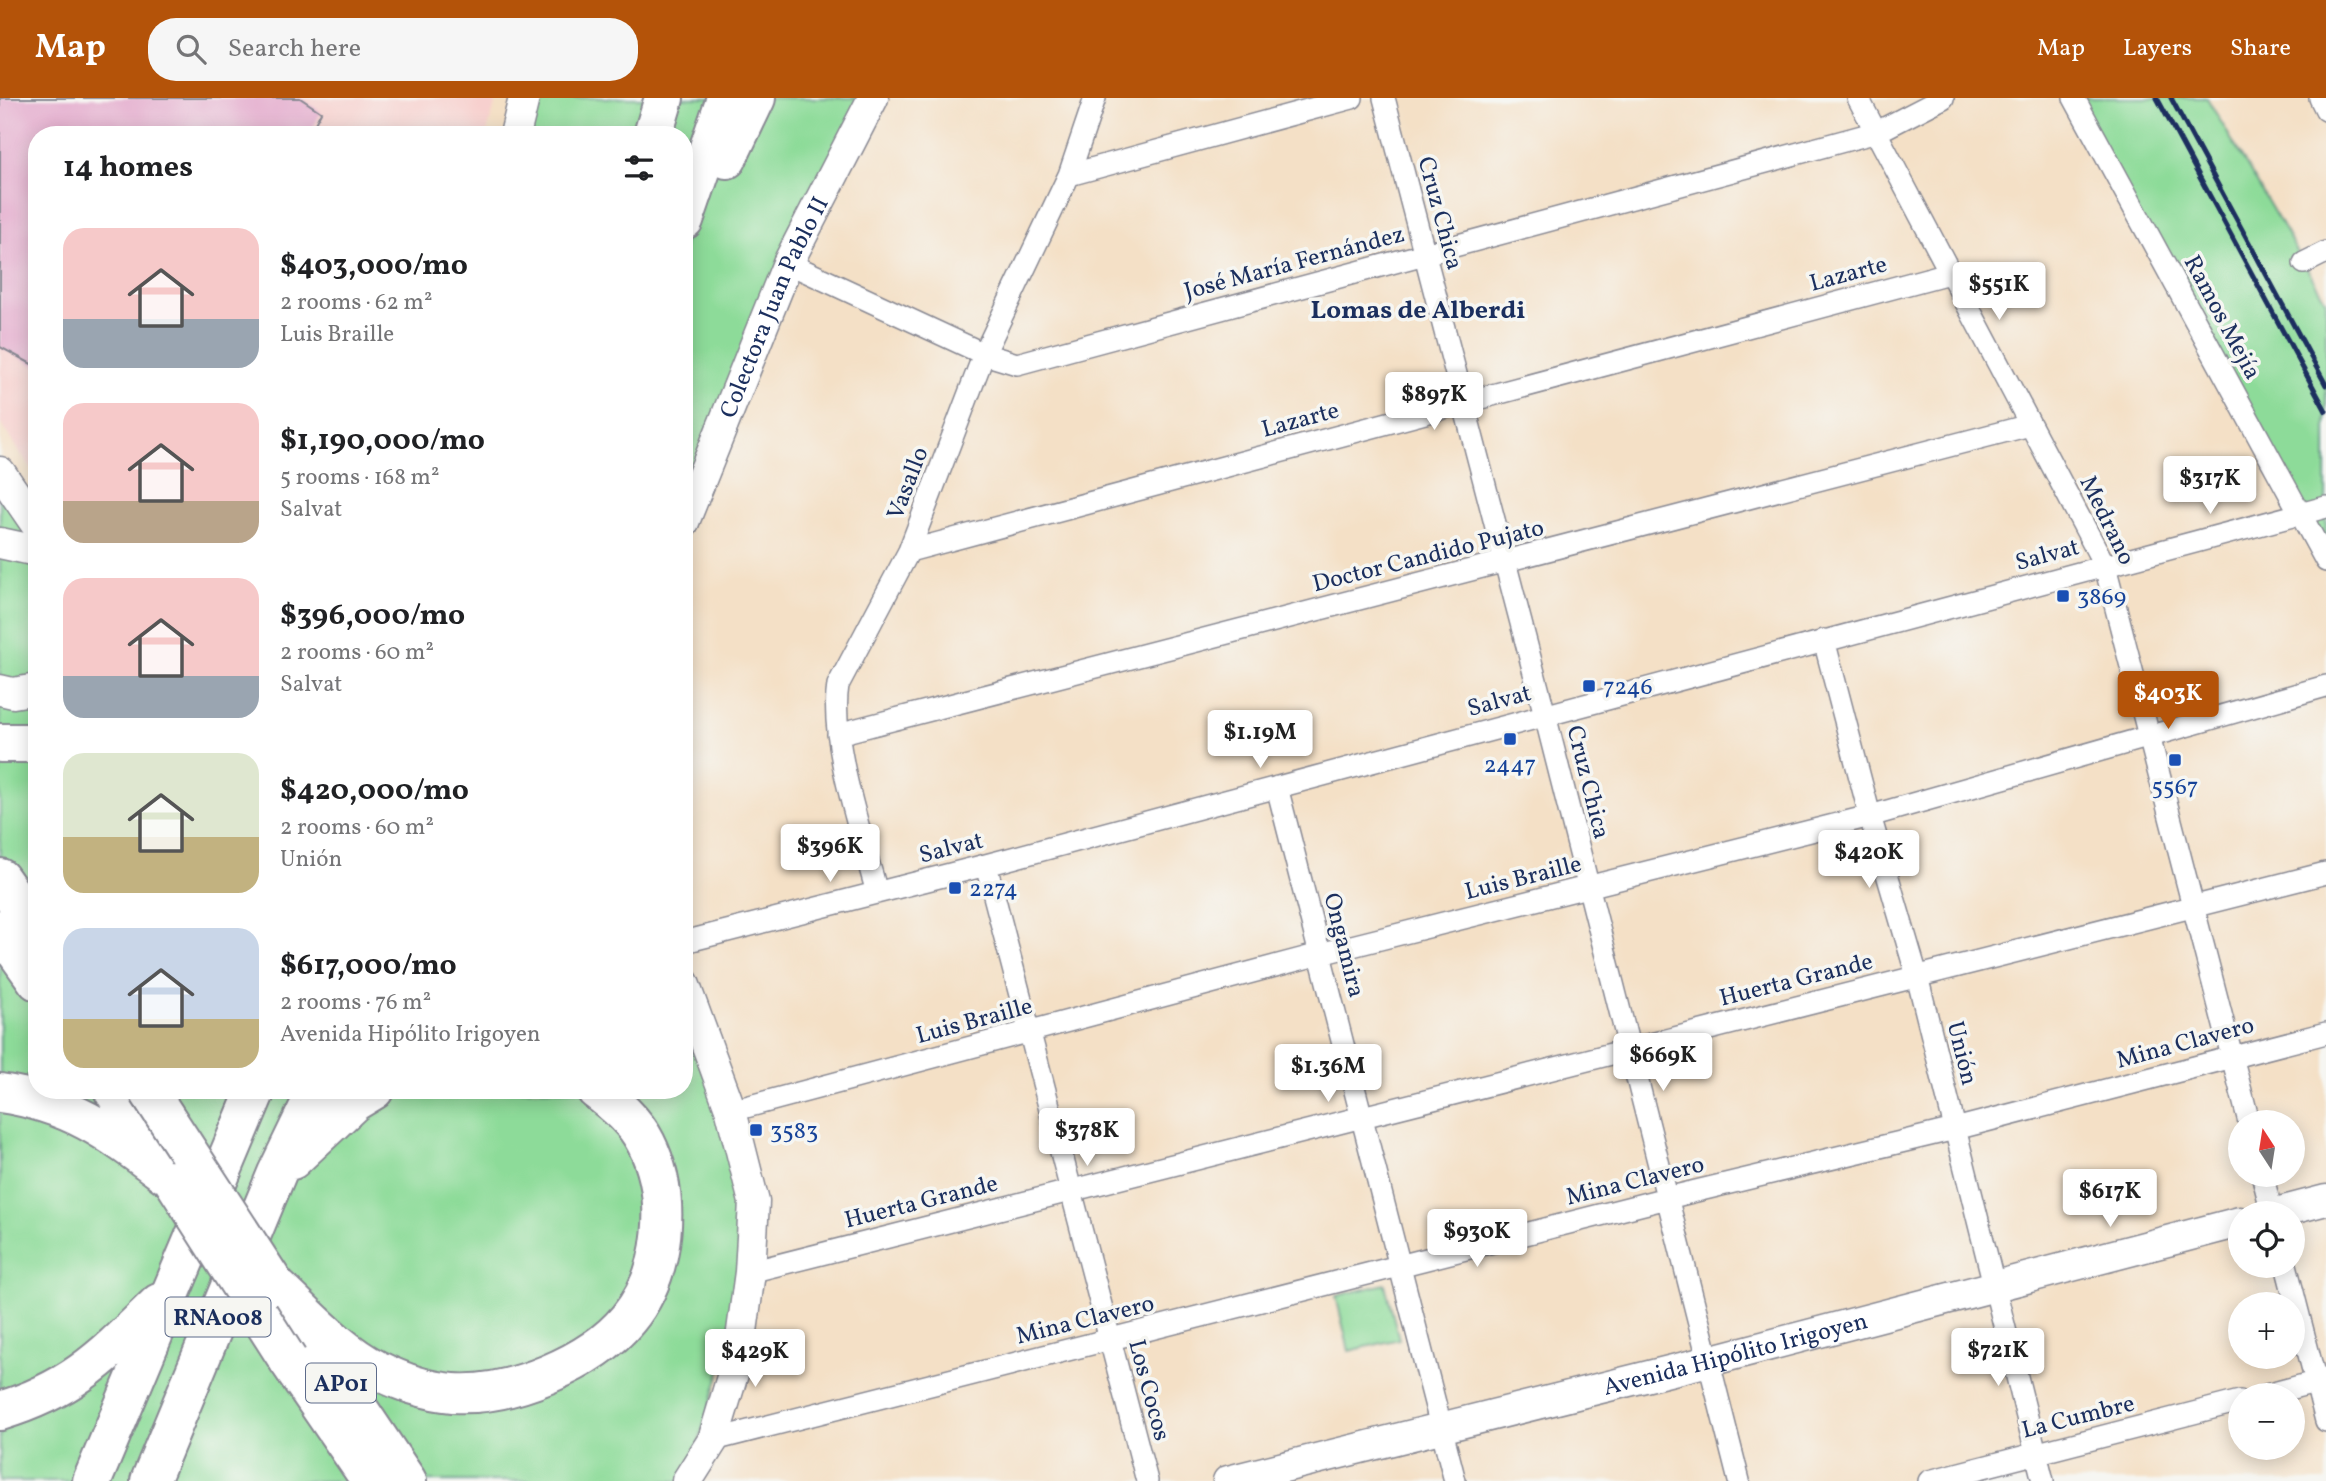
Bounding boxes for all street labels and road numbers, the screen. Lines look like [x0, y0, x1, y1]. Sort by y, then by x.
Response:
street label: Cruz Chica [1408, 153, 1470, 274]
street label: Colectora Juan Pablo II [712, 191, 838, 424]
street label: José María Fernández [1181, 218, 1408, 310]
street label: Lazarte [1806, 248, 1891, 302]
street label: Ramos Mejía [2174, 250, 2268, 386]
street label: Lazarte [1258, 394, 1343, 448]
street label: Vasallo [879, 442, 938, 525]
street label: Medrano [2070, 470, 2142, 571]
street label: Doctor Candido Pujato [1309, 512, 1548, 602]
street label: Salvat [2012, 531, 2083, 581]
street label: Salvat [1464, 677, 1535, 727]
street label: Cruz Chica [1557, 722, 1618, 843]
street label: Salvat [916, 825, 987, 873]
street label: Luis Braille [1462, 848, 1585, 910]
street label: Ongamira [1314, 890, 1372, 1001]
street label: Huerta Grande [1716, 945, 1877, 1016]
street label: Luis Braille [913, 990, 1036, 1054]
street label: Mina Clavero [2113, 1009, 2258, 1079]
street label: Unión [1937, 1018, 1985, 1089]
street label: Mina Clavero [1563, 1148, 1708, 1216]
street label: Huerta Grande [841, 1167, 1002, 1238]
street label: Mina Clavero [1013, 1287, 1158, 1355]
road number: RNA008 [166, 1298, 270, 1336]
street label: Avenida Hipólito Irigoyen [1600, 1305, 1872, 1406]
street label: Los Cocos [1118, 1336, 1178, 1445]
road number: AP01 [306, 1364, 376, 1402]
street label: La Cumbre [2018, 1388, 2138, 1448]

